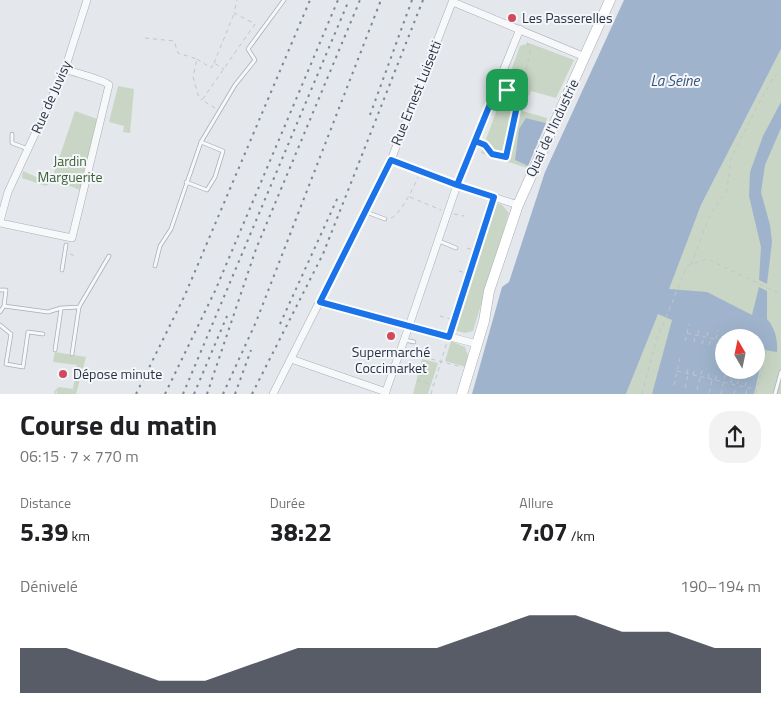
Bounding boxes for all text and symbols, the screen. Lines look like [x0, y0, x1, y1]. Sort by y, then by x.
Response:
place label: Les Passerelles [522, 7, 612, 28]
marker: Les Passerelles [506, 12, 518, 24]
street label: Rue Ernest Luisetti [385, 37, 446, 148]
street label: Rue de Juvisy [25, 57, 76, 137]
pin [486, 69, 528, 111]
water label: La Seine [650, 69, 701, 92]
street label: Quai de l'Industrie [520, 75, 583, 180]
icon: arrive [493, 76, 521, 104]
park label: Jardin Marguerite [37, 150, 103, 187]
north arrow [715, 329, 765, 379]
map controls [715, 329, 765, 379]
marker: Supermarché Coccimarket [385, 330, 397, 342]
place label: Supermarché Coccimarket [352, 341, 430, 378]
place label: Dépose minute [73, 363, 162, 384]
marker: Dépose minute [57, 368, 69, 380]
text: Course du matin [20, 403, 217, 446]
button: share [709, 411, 761, 463]
text: 06:15 · 7 × 770 m [20, 444, 139, 468]
text: Distance [20, 492, 71, 513]
text: Durée [270, 492, 305, 513]
text: Allure [519, 492, 553, 513]
text: 5.39 [20, 513, 68, 551]
text: 38:22 [270, 513, 332, 551]
text: 7:07 [519, 513, 568, 551]
text: km [68, 525, 90, 546]
text: /km [568, 525, 595, 546]
text: Dénivelé [20, 574, 78, 598]
text: 190–194 m [680, 574, 761, 598]

